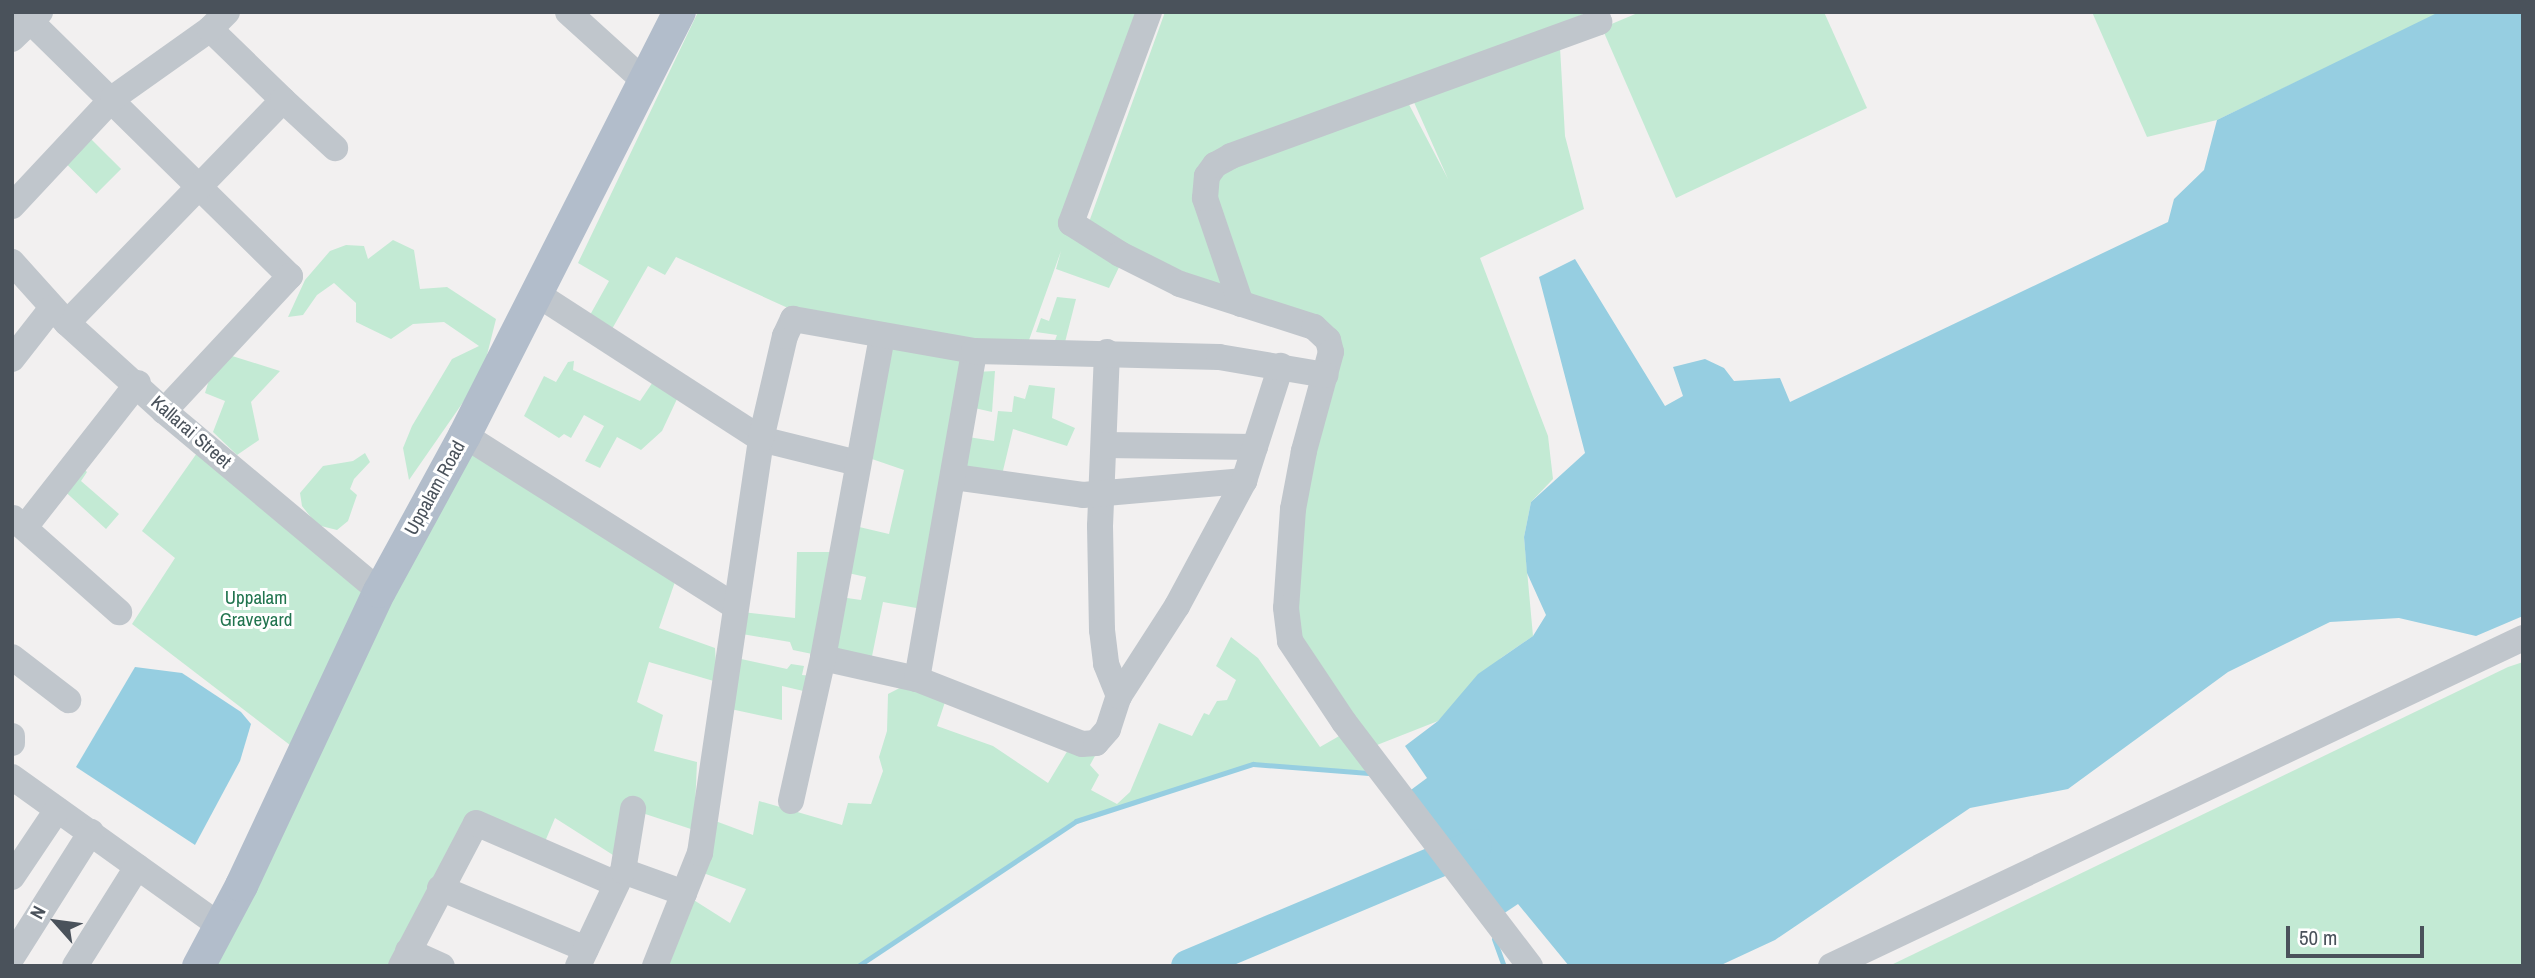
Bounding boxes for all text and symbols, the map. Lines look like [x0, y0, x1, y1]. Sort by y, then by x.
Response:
street label: Kallarai Street [146, 391, 236, 473]
street label: Uppalam Road [400, 437, 470, 539]
park label: Uppalam Graveyard [220, 587, 292, 631]
north arrow [21, 887, 91, 957]
text: N [23, 901, 52, 923]
scale bar [2290, 912, 2428, 956]
text: 50 m [2299, 923, 2337, 952]

